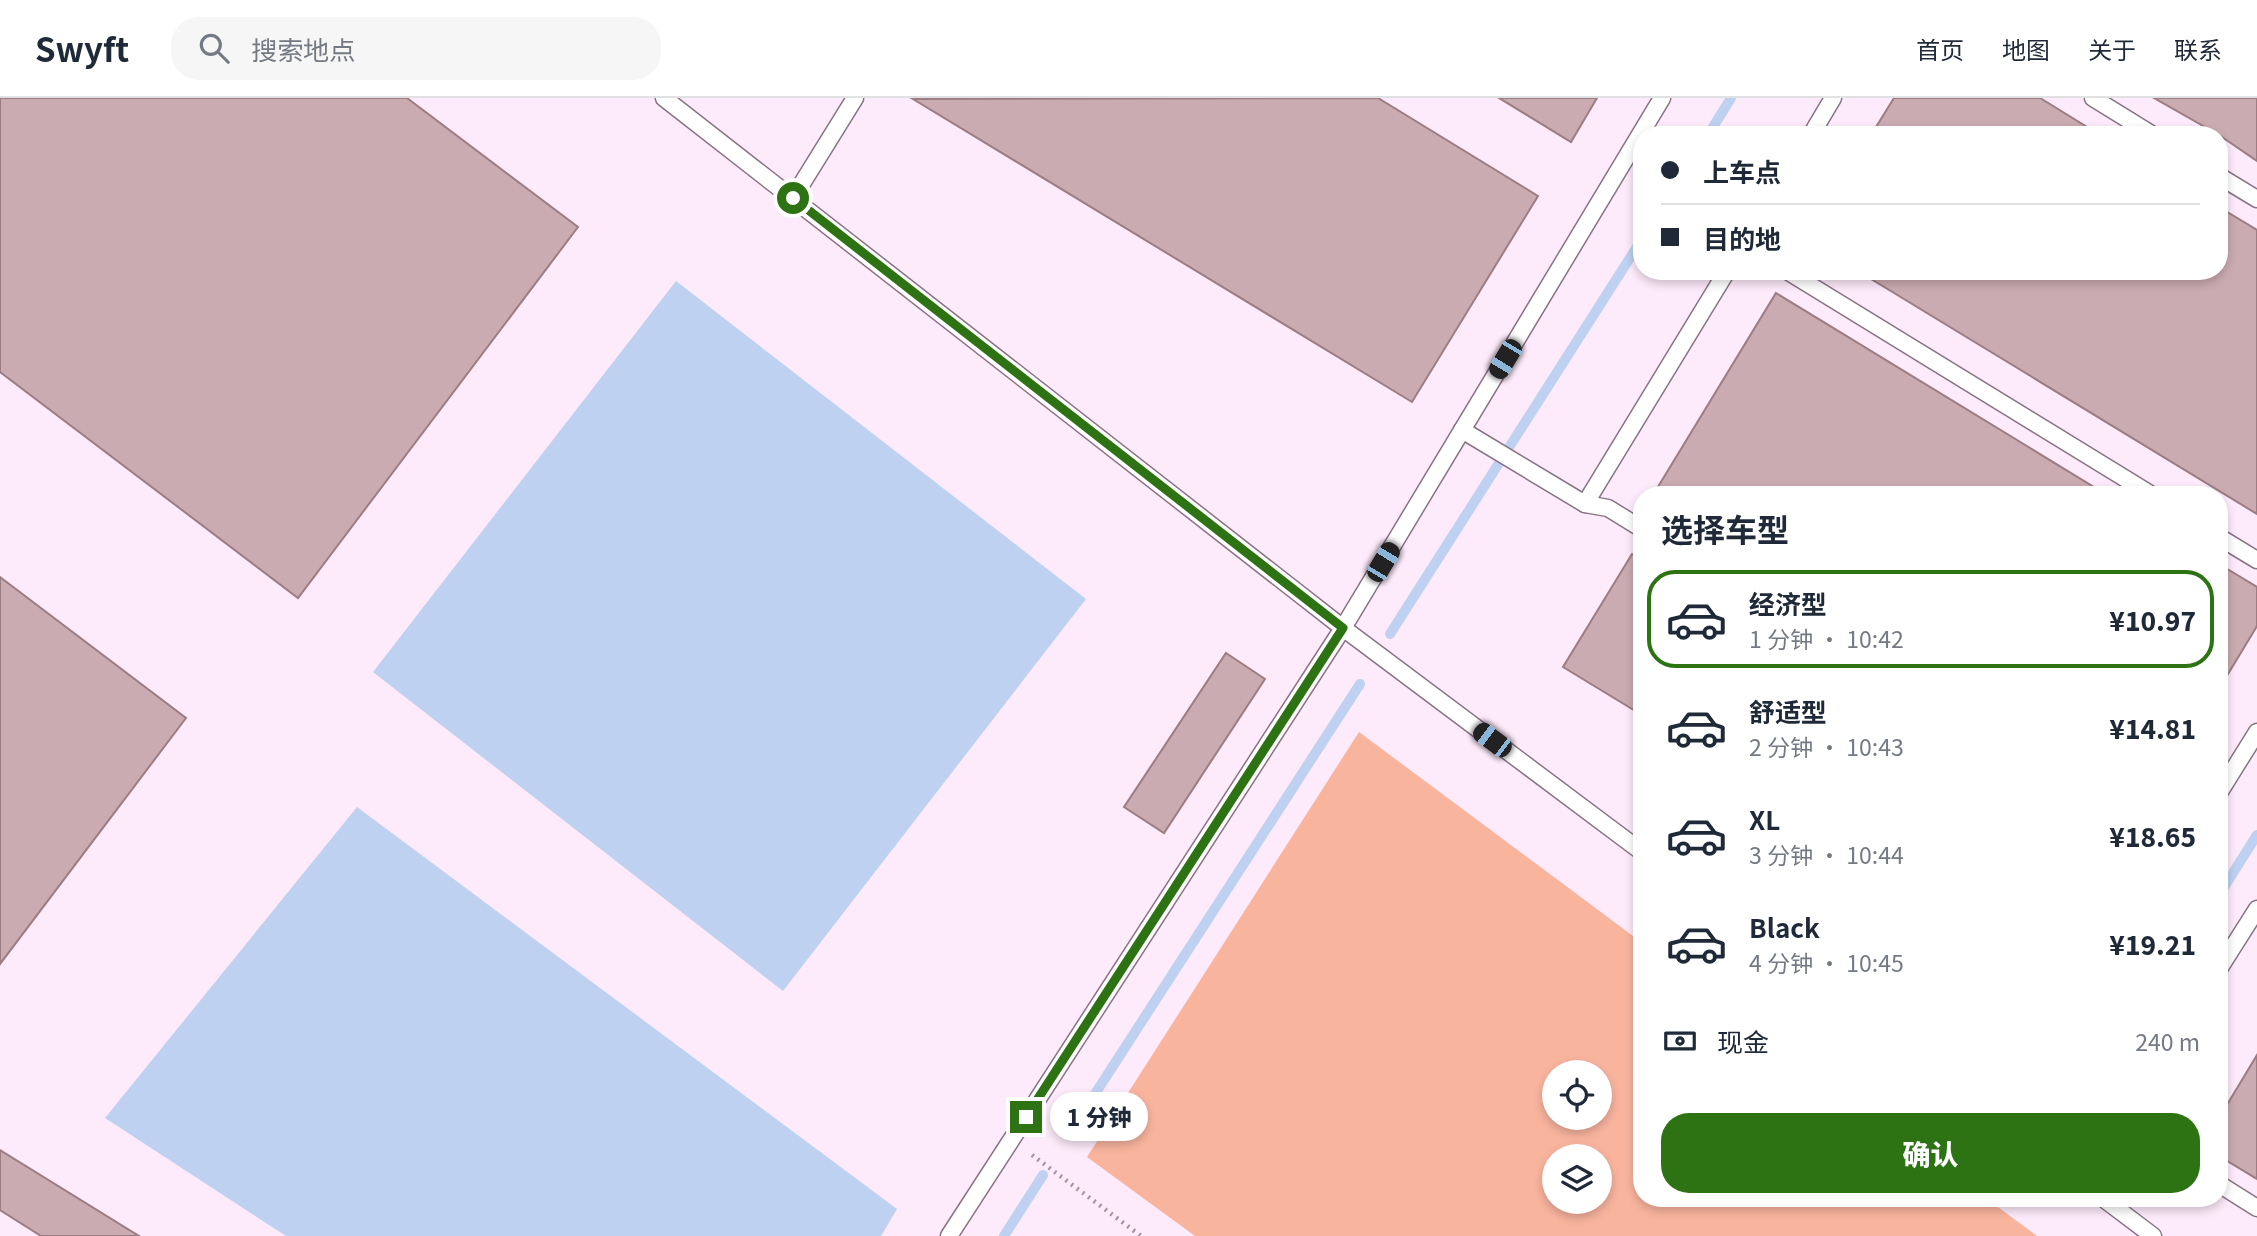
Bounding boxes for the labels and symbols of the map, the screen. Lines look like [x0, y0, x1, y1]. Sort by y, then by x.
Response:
route start [777, 182, 809, 214]
car [1486, 336, 1525, 382]
car [1364, 539, 1403, 585]
car [1469, 719, 1516, 761]
callout: 1 分钟 [1050, 1093, 1148, 1142]
route end [1010, 1101, 1042, 1133]

